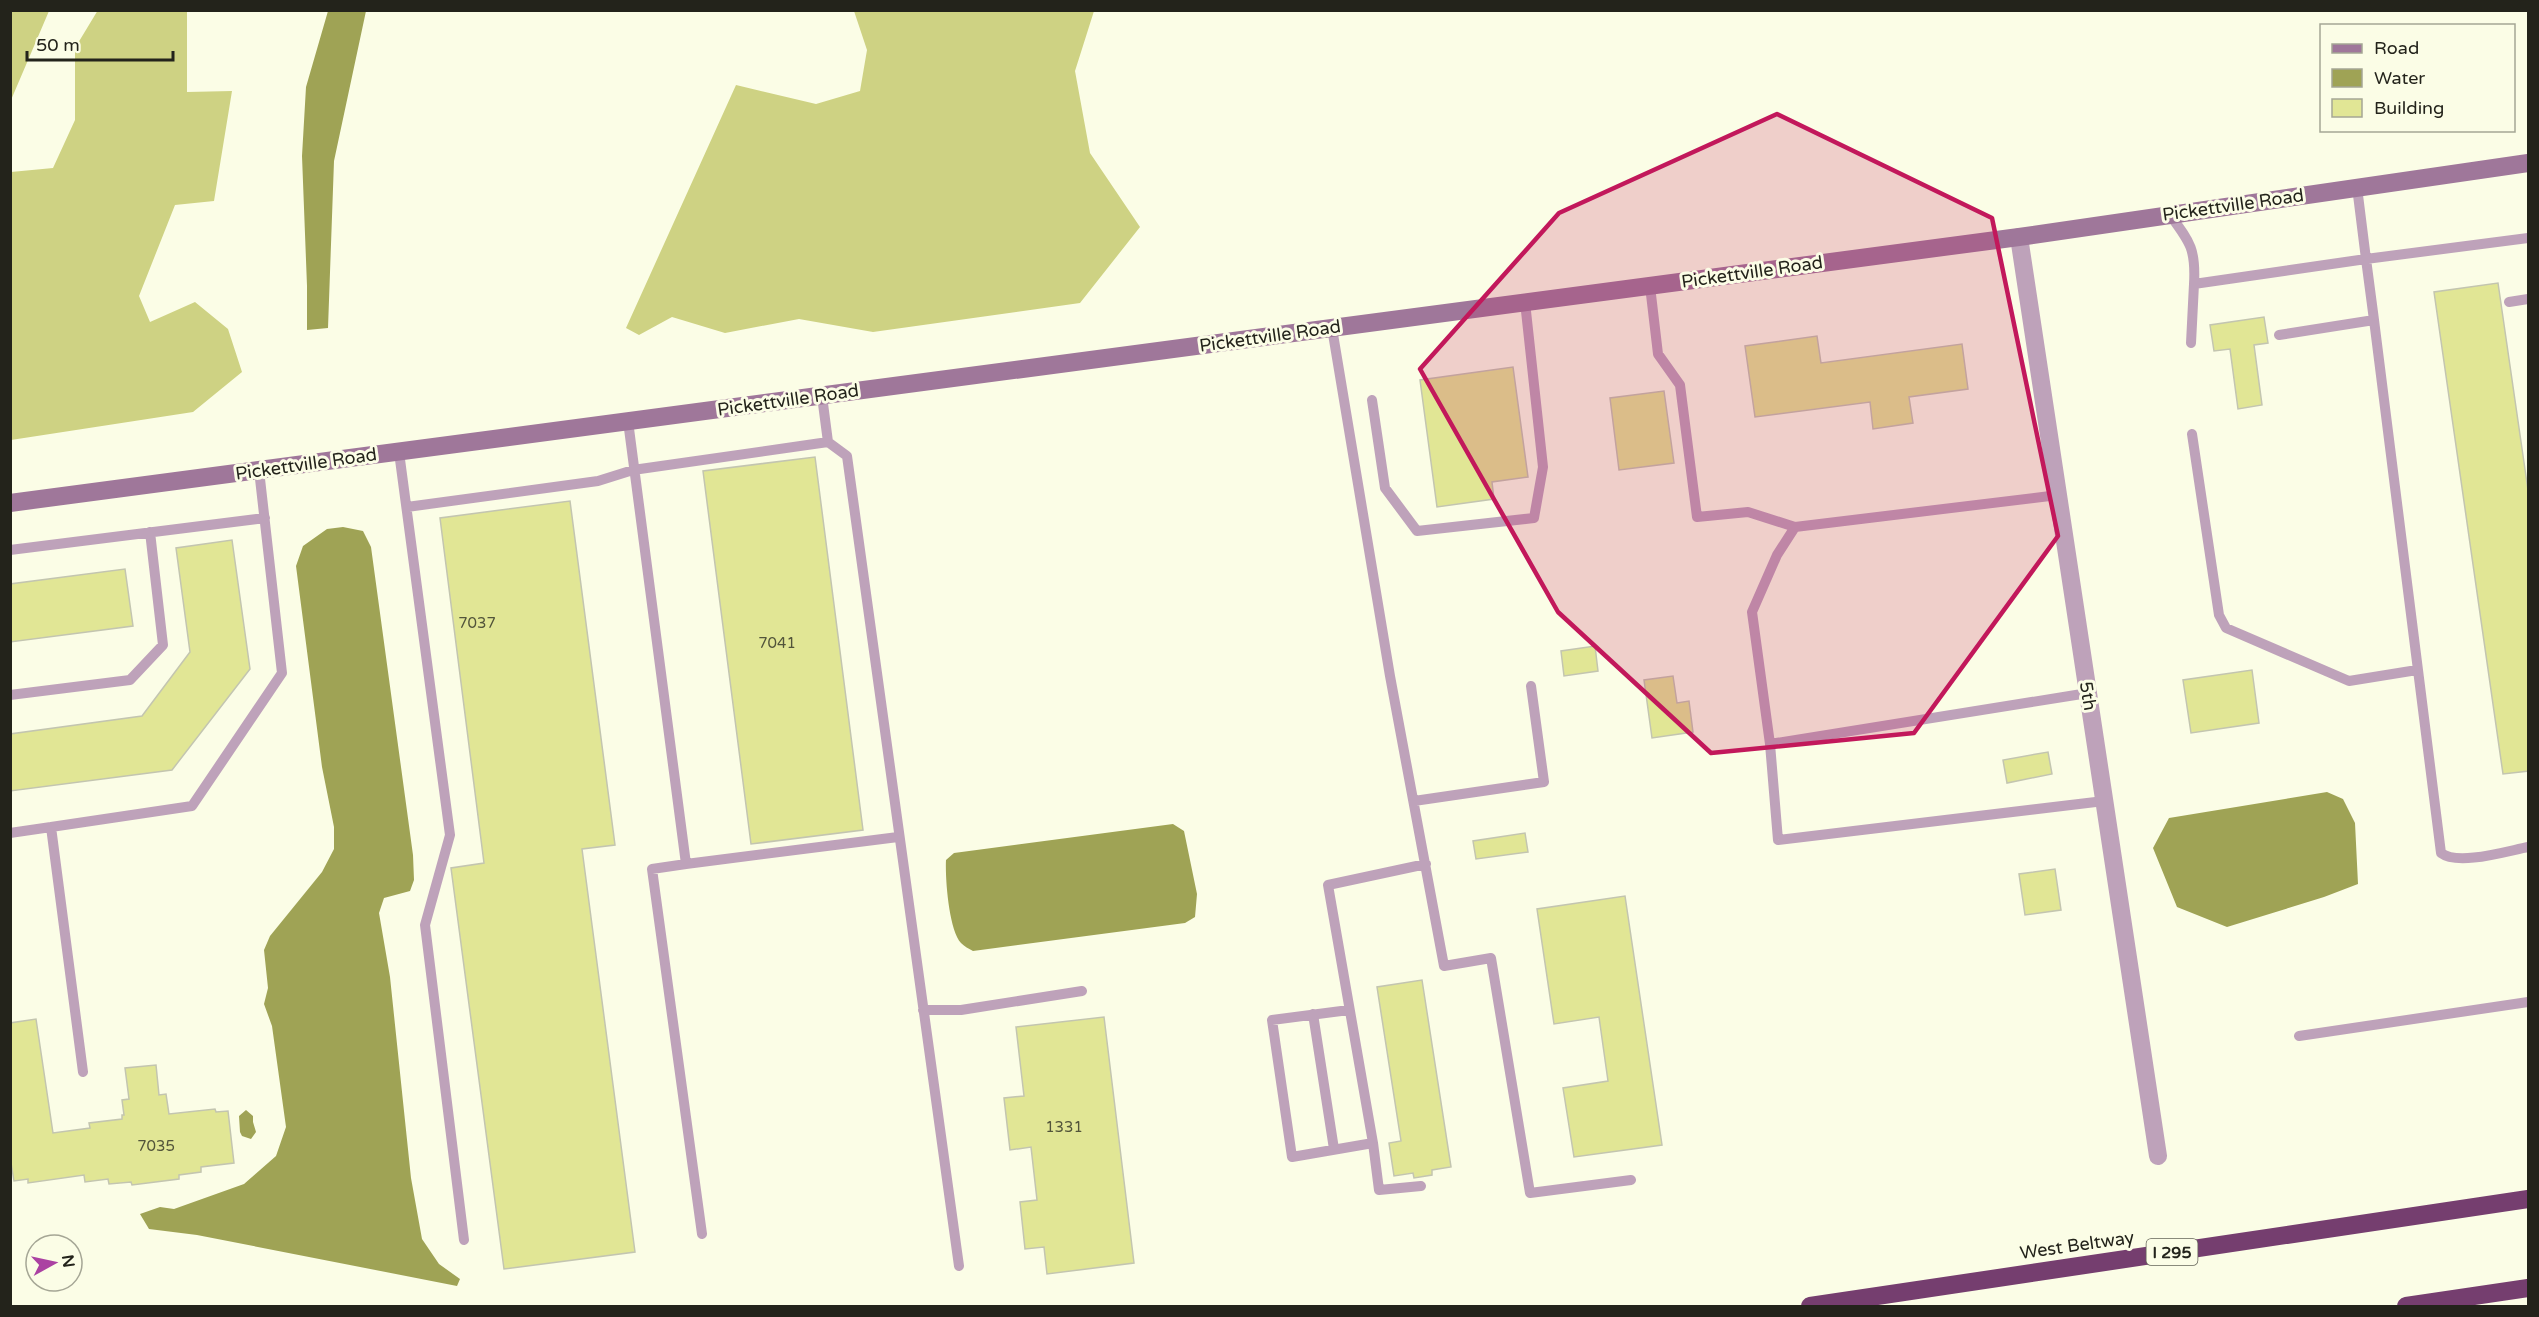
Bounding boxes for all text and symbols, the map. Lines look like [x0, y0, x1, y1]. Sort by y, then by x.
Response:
scale bar [27, 24, 172, 62]
legend [2320, 24, 2515, 132]
text: 50 m [36, 34, 80, 56]
text: Road [2374, 37, 2419, 59]
text: Water [2374, 67, 2425, 89]
text: Building [2374, 97, 2444, 119]
street label: Pickettville Road [2161, 184, 2305, 226]
street label: Pickettville Road [1680, 251, 1824, 293]
street label: Pickettville Road [1198, 315, 1342, 357]
street label: Pickettville Road [716, 379, 860, 421]
street label: Pickettville Road [234, 443, 378, 485]
house number: 7037 [458, 614, 496, 632]
house number: 7041 [758, 634, 796, 652]
street label: 5th [2075, 680, 2101, 712]
house number: 1331 [1045, 1118, 1083, 1136]
house number: 7035 [137, 1137, 175, 1155]
street label: West Beltway [2018, 1226, 2136, 1264]
north arrow [24, 1233, 84, 1293]
road number: I 295 [2146, 1239, 2198, 1265]
text: N [57, 1253, 79, 1269]

